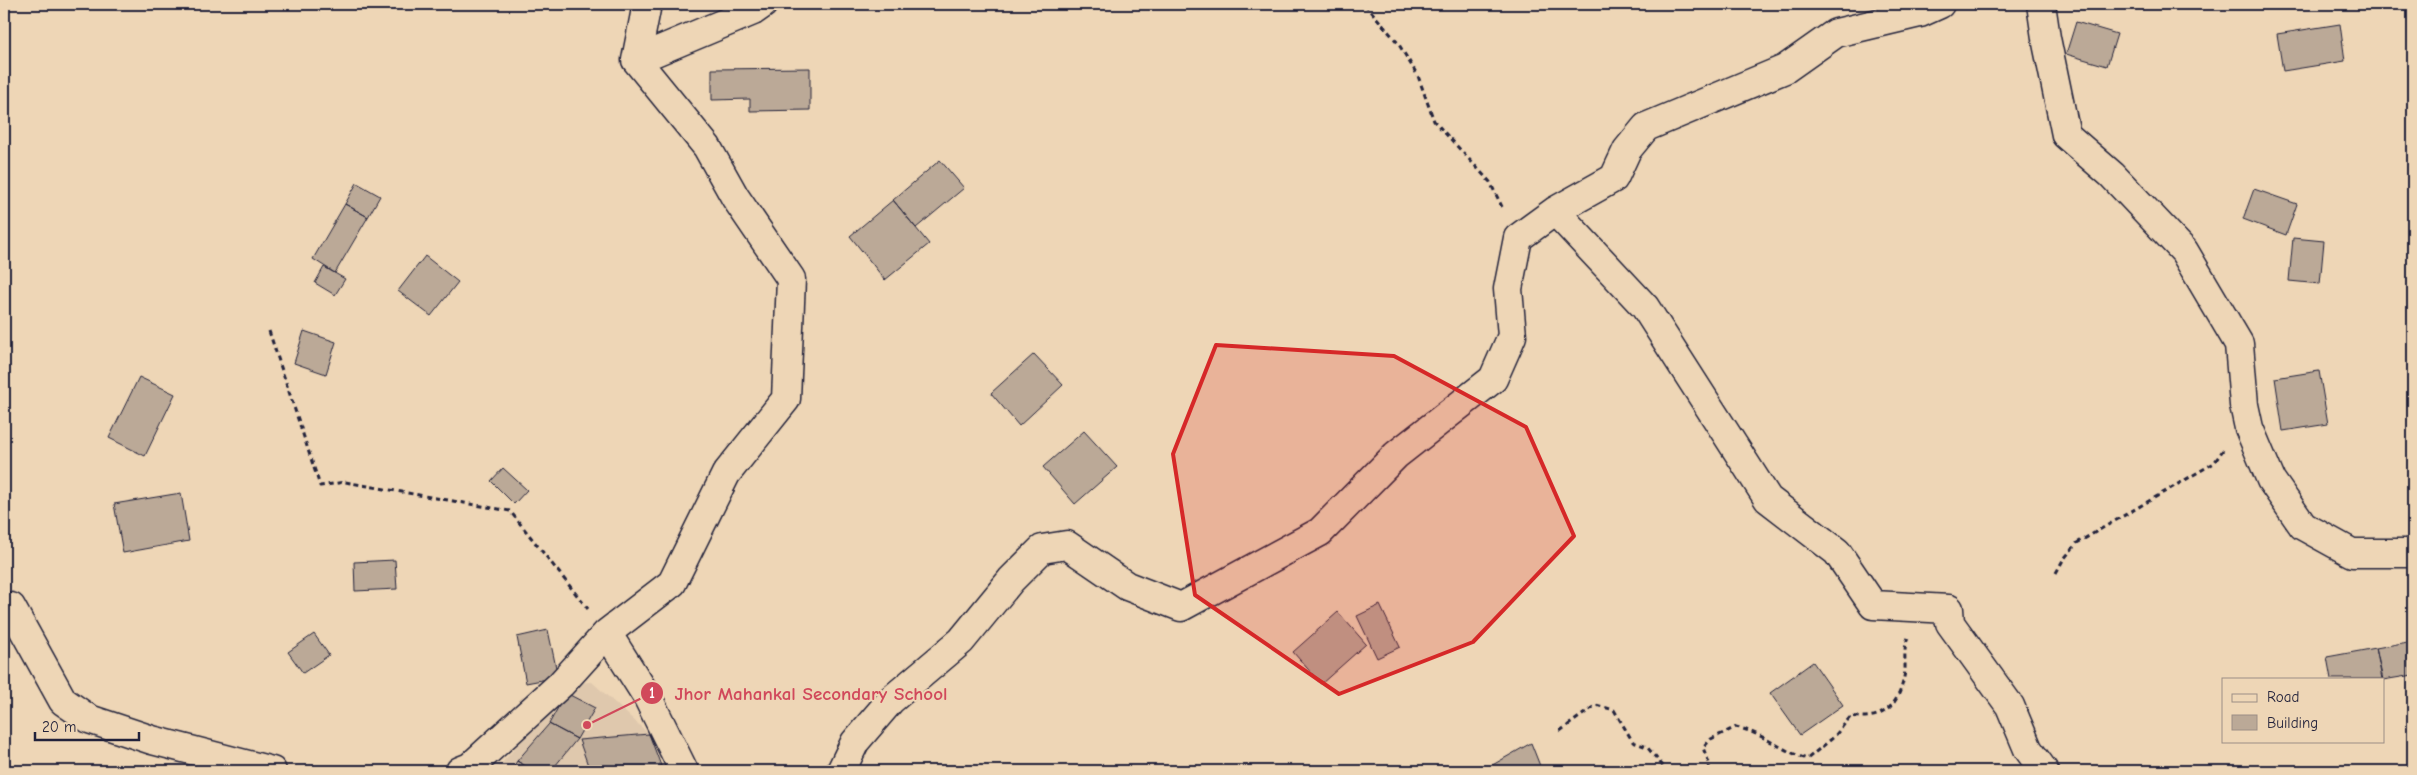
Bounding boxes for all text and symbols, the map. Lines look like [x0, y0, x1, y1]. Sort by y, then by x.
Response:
callout: Jhor Mahankal Secondary School [640, 676, 958, 710]
legend [2222, 678, 2384, 742]
text: Jhor Mahankal Secondary School [675, 683, 948, 705]
text: 1 [649, 684, 655, 702]
text: Road [2267, 688, 2299, 706]
scale bar [35, 710, 139, 742]
text: Building [2267, 714, 2318, 732]
text: 20 m [42, 718, 76, 736]

